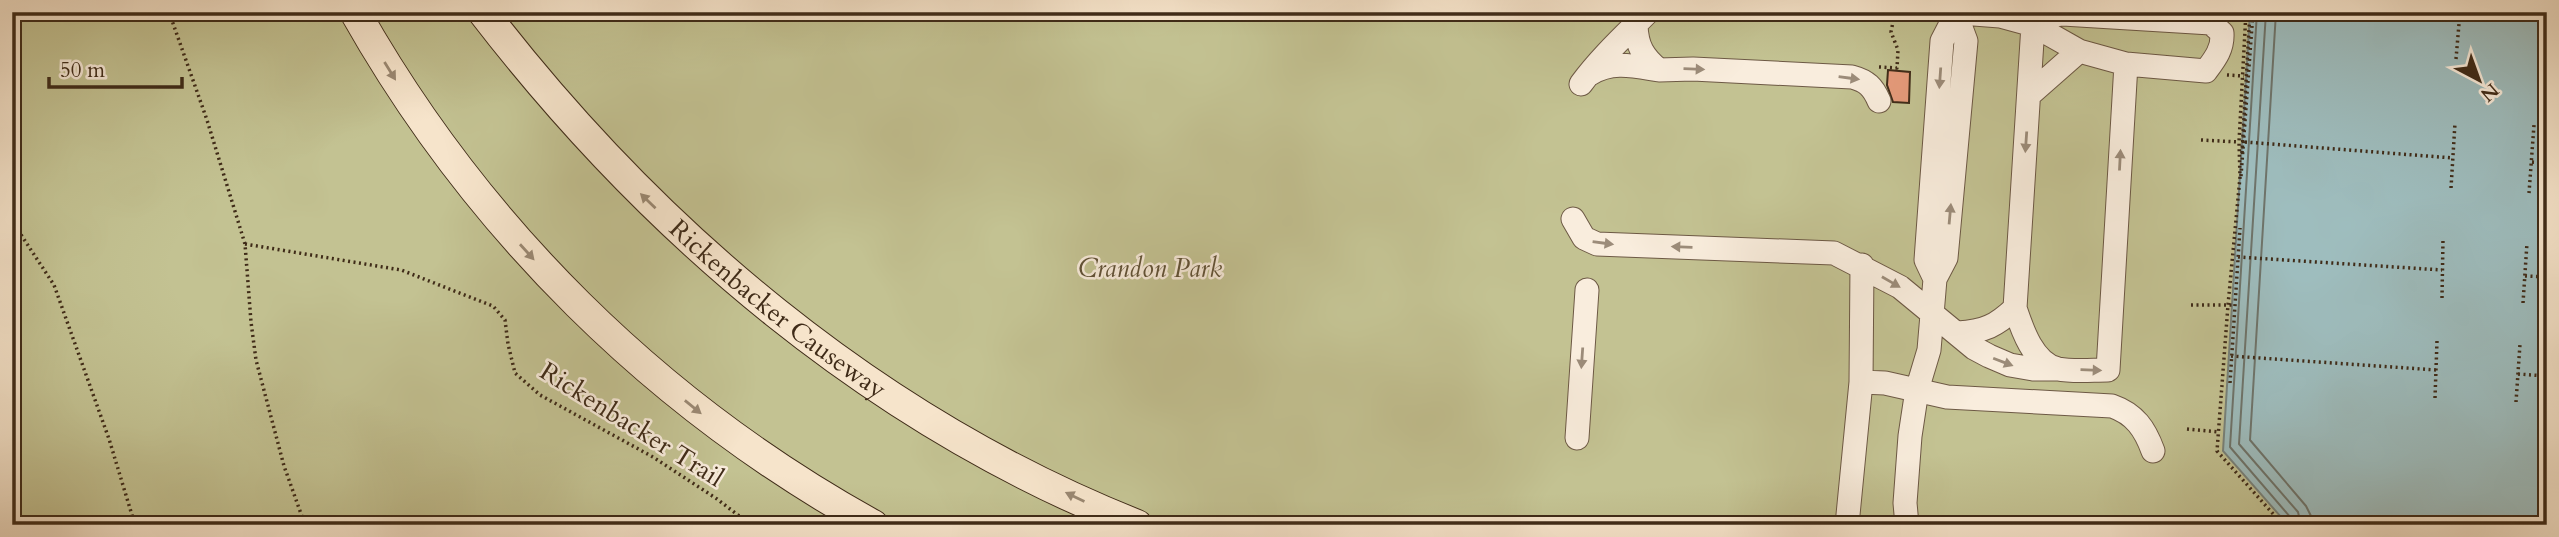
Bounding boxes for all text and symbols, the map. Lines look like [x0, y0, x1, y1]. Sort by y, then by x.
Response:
scale bar [49, 46, 182, 90]
north arrow [2444, 46, 2514, 116]
text: 50 m [60, 56, 105, 85]
one-way arrow [383, 61, 396, 80]
one-way arrow [1684, 64, 1706, 75]
one-way arrow [1934, 68, 1945, 90]
one-way arrow [1838, 72, 1860, 83]
text: N [2474, 77, 2504, 108]
one-way arrow [2020, 131, 2031, 153]
one-way arrow [2115, 149, 2126, 171]
one-way arrow [640, 193, 657, 210]
one-way arrow [1945, 202, 1956, 224]
street label: Rickenbacker Causeway [662, 212, 893, 407]
one-way arrow [1592, 237, 1614, 248]
one-way arrow [1671, 241, 1693, 252]
one-way arrow [519, 243, 535, 261]
park label: Crandon Park [1078, 251, 1222, 286]
one-way arrow [1882, 276, 1901, 288]
one-way arrow [1577, 348, 1588, 370]
street label: Rickenbacker Trail [533, 354, 731, 495]
one-way arrow [1993, 356, 2014, 367]
one-way arrow [2080, 364, 2102, 375]
one-way arrow [685, 399, 702, 414]
one-way arrow [1065, 491, 1085, 503]

